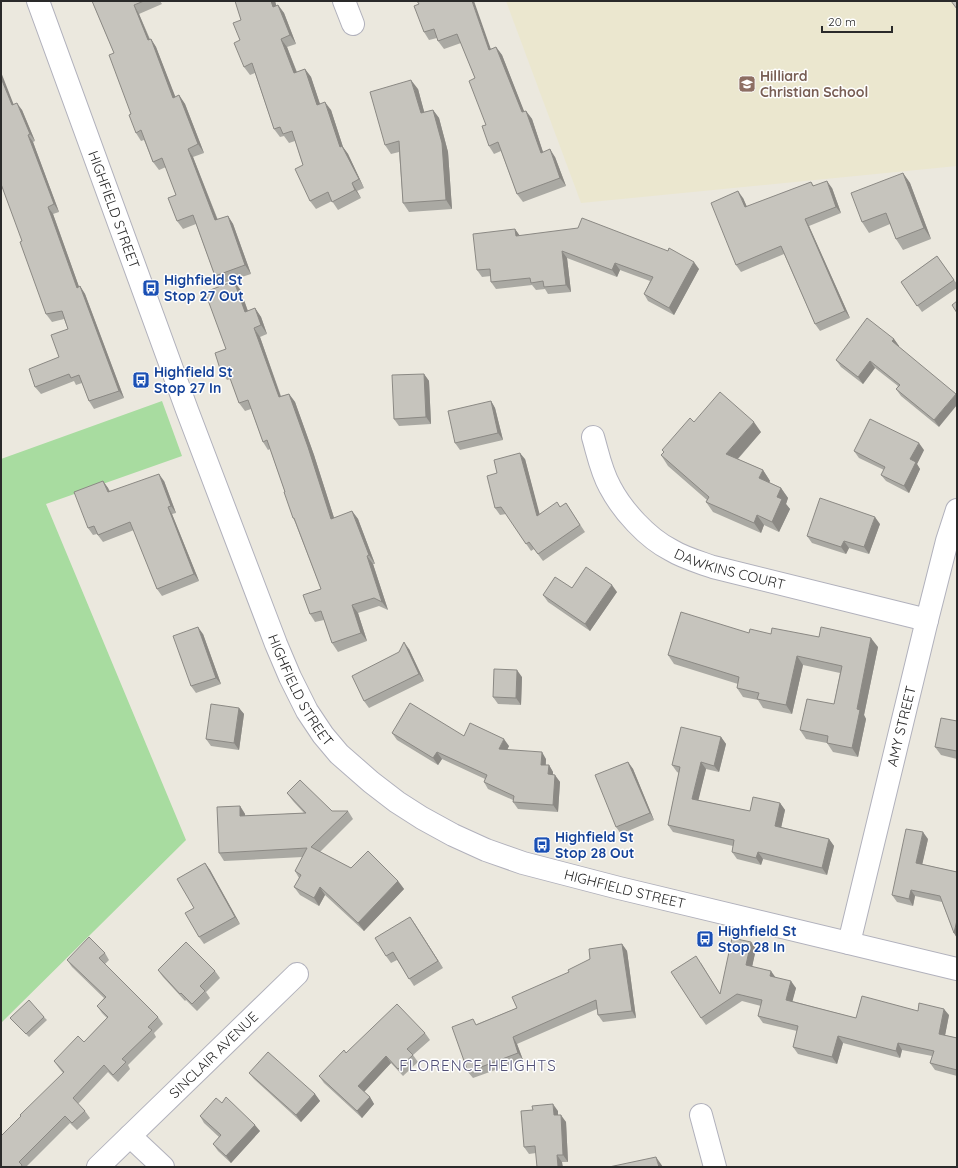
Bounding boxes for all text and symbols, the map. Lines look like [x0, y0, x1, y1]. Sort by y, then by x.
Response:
scale bar [822, 8, 892, 34]
text: 20 m [828, 14, 856, 29]
place label: Hilliard Christian School [760, 67, 868, 101]
school or university icon: Hilliard Christian School [737, 74, 757, 94]
street label: HIGHFIELD STREET [84, 148, 144, 271]
place label: Highfield St Stop 27 Out [164, 271, 244, 305]
bus stop icon: Highfield St Stop 27 Out [141, 278, 161, 298]
place label: Highfield St Stop 27 In [154, 363, 233, 397]
bus stop icon: Highfield St Stop 27 In [131, 370, 151, 390]
street label: DAWKINS COURT [671, 544, 787, 594]
street label: HIGHFIELD STREET [264, 632, 337, 750]
street label: AMY STREET [883, 684, 920, 768]
place label: Highfield St Stop 28 Out [555, 828, 635, 862]
bus stop icon: Highfield St Stop 28 Out [532, 835, 552, 855]
street label: HIGHFIELD STREET [562, 865, 687, 913]
place label: Highfield St Stop 28 In [718, 922, 797, 956]
bus stop icon: Highfield St Stop 28 In [695, 929, 715, 949]
street label: SINCLAIR AVENUE [165, 1008, 262, 1102]
district label: FLORENCE HEIGHTS [399, 1056, 557, 1075]

